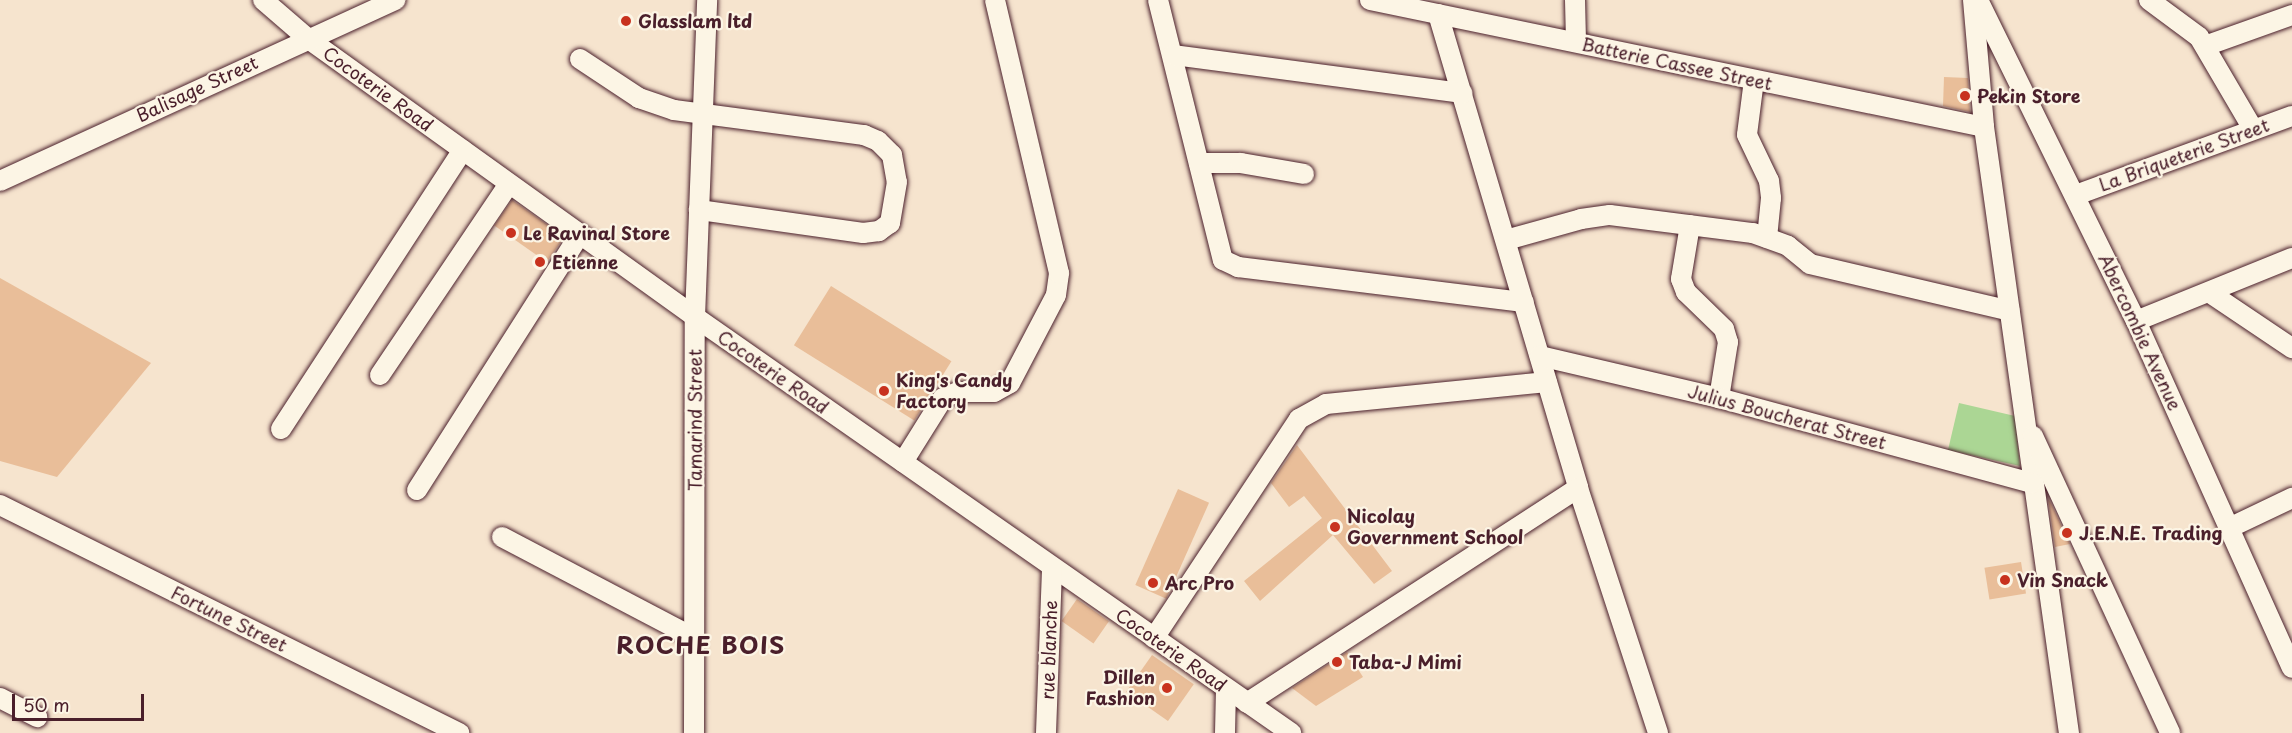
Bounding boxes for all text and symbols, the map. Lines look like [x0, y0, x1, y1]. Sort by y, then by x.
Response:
place label: Glasslam ltd [638, 10, 753, 32]
marker: Glasslam ltd [619, 14, 633, 28]
street label: Batterie Cassee Street [1579, 33, 1775, 95]
street label: Cocoterie Road [319, 42, 437, 136]
street label: Balisage Street [132, 51, 262, 127]
place label: Pekin Store [1977, 85, 2081, 107]
marker: Pekin Store [1958, 89, 1972, 103]
street label: La Briqueterie Street [2095, 114, 2273, 196]
place label: Le Ravinal Store [523, 222, 671, 244]
marker: Le Ravinal Store [504, 226, 518, 240]
street label: Abercombie Avenue [2094, 250, 2186, 414]
place label: Etienne [552, 251, 618, 273]
marker: Etienne [533, 255, 547, 269]
street label: Cocoterie Road [713, 326, 833, 418]
street label: Tamarind Street [684, 349, 706, 491]
place label: King's Candy Factory [896, 370, 1013, 412]
street label: Julius Boucherat Street [1685, 380, 1889, 454]
marker: King's Candy Factory [877, 384, 891, 398]
place label: Nicolay Government School [1347, 506, 1524, 548]
marker: Nicolay Government School [1328, 520, 1342, 534]
place label: J.E.N.E. Trading [2079, 522, 2222, 544]
marker: J.E.N.E. Trading [2060, 526, 2074, 540]
place label: Vin Snack [2017, 569, 2108, 591]
place label: Arc Pro [1165, 572, 1235, 594]
marker: Vin Snack [1998, 573, 2012, 587]
marker: Arc Pro [1146, 576, 1160, 590]
street label: Fortune Street [168, 582, 290, 656]
street label: rue blanche [1036, 599, 1062, 701]
street label: Cocoterie Road [1111, 604, 1231, 696]
district label: ROCHE BOIS [616, 631, 786, 659]
place label: Taba-J Mimi [1349, 651, 1463, 673]
marker: Taba-J Mimi [1330, 655, 1344, 669]
place label: Dillen Fashion [1085, 667, 1155, 710]
marker: Dillen Fashion [1160, 681, 1174, 695]
scale bar [15, 682, 147, 720]
text: 50 m [23, 691, 70, 718]

